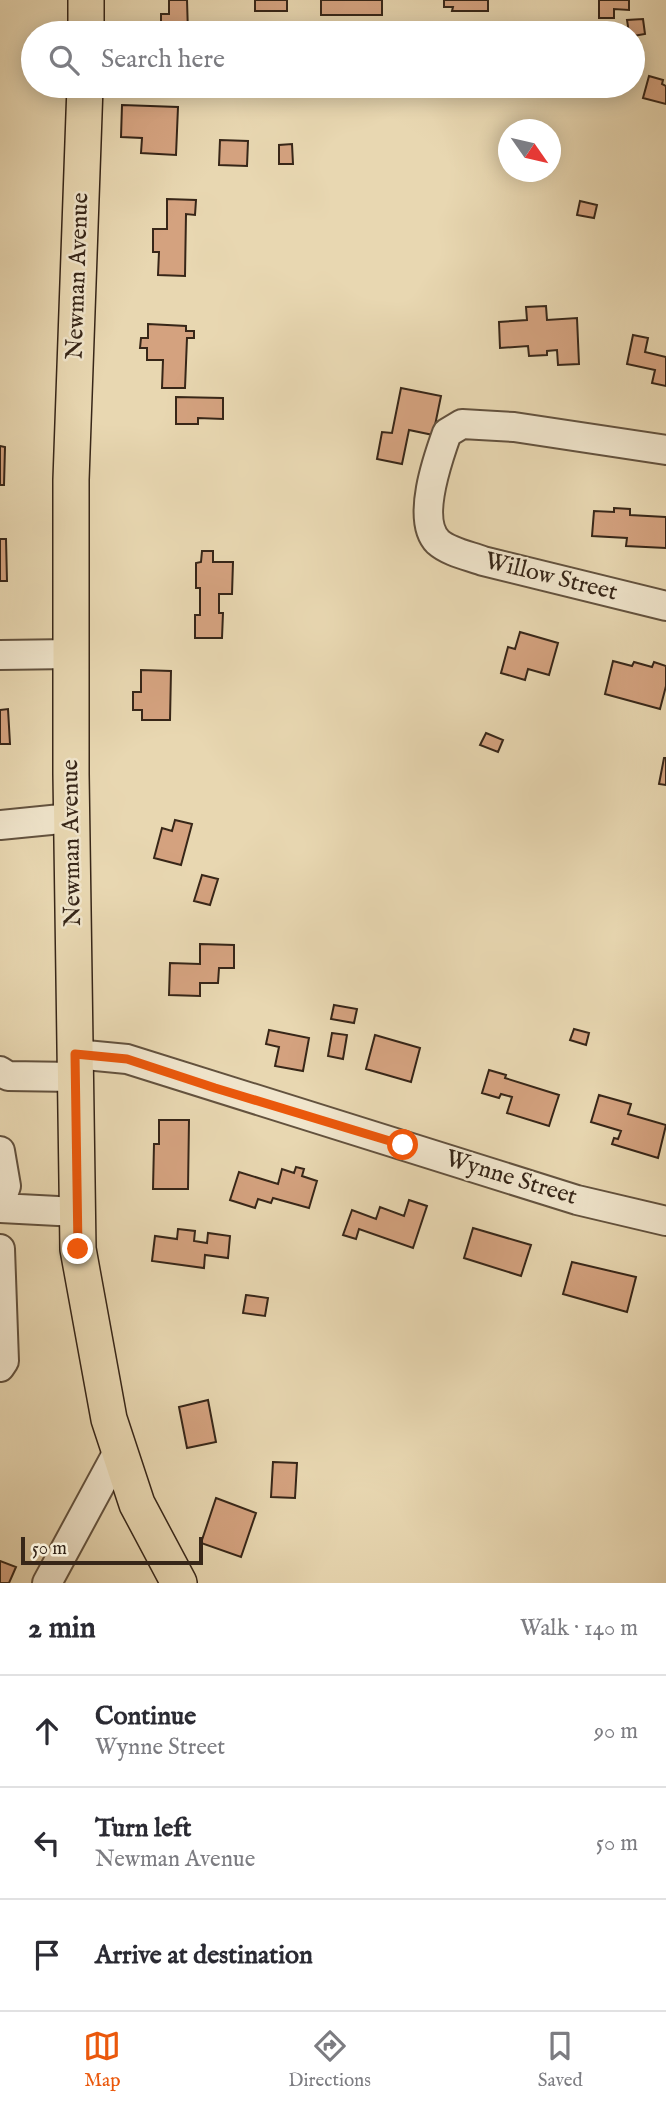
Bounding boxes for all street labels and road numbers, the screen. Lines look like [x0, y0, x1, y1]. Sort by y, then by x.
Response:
street label: Newman Avenue [60, 192, 96, 360]
street label: Willow Street [481, 546, 621, 608]
street label: Newman Avenue [55, 759, 89, 927]
street label: Wynne Street [442, 1143, 580, 1213]

